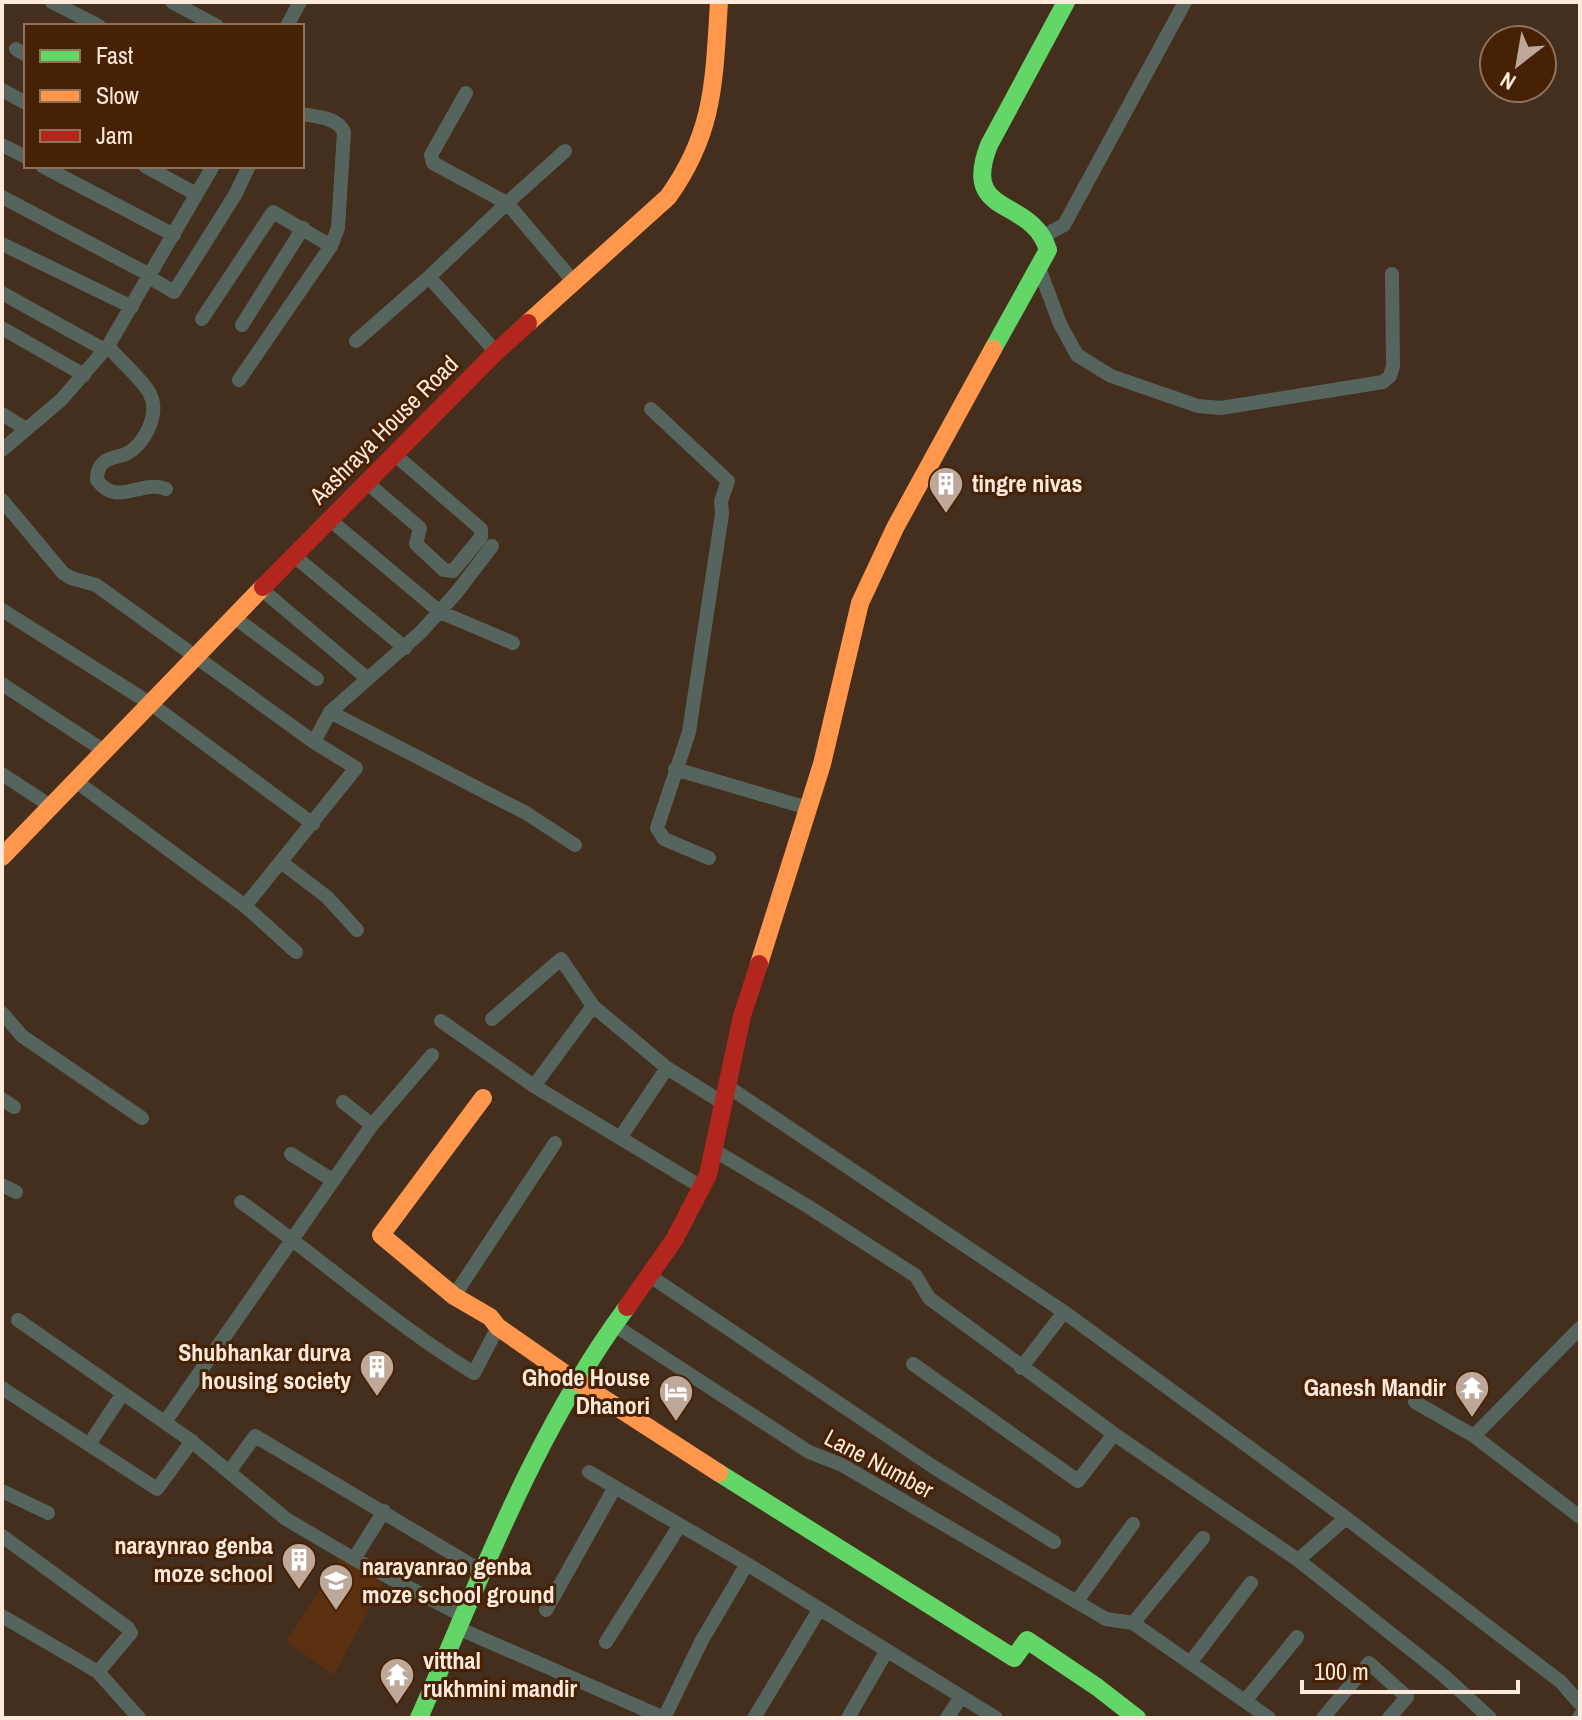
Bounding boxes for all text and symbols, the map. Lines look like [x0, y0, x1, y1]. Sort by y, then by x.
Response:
legend [24, 24, 304, 168]
north arrow [1478, 24, 1558, 104]
text: Fast [96, 39, 134, 71]
text: N [1494, 65, 1521, 97]
text: Slow [96, 79, 139, 111]
text: Jam [96, 119, 133, 151]
street label: Aashraya House Road [301, 348, 465, 511]
building icon: tingre nivas [927, 465, 965, 515]
place label: tingre nivas [972, 467, 1083, 499]
place label: Shubhankar durva housing society [178, 1336, 351, 1396]
building icon: Shubhankar durva housing society [358, 1348, 396, 1398]
place label: Ghode House Dhanori [522, 1361, 650, 1421]
temple icon: Ganesh Mandir [1453, 1369, 1491, 1419]
place label: Ganesh Mandir [1304, 1371, 1446, 1403]
hotel icon: Ghode House Dhanori [657, 1373, 695, 1423]
street label: Lane Number [819, 1421, 940, 1505]
place label: naraynrao genba moze school [114, 1529, 273, 1589]
building icon: naraynrao genba moze school [280, 1541, 318, 1591]
place label: narayanrao genba moze school ground [362, 1550, 554, 1610]
school or university icon: narayanrao genba moze school ground [317, 1562, 355, 1612]
place label: vitthal rukhmini mandir [423, 1644, 578, 1704]
scale bar [1302, 1644, 1518, 1694]
text: 100 m [1314, 1655, 1369, 1687]
temple icon: vitthal rukhmini mandir [378, 1656, 416, 1706]

